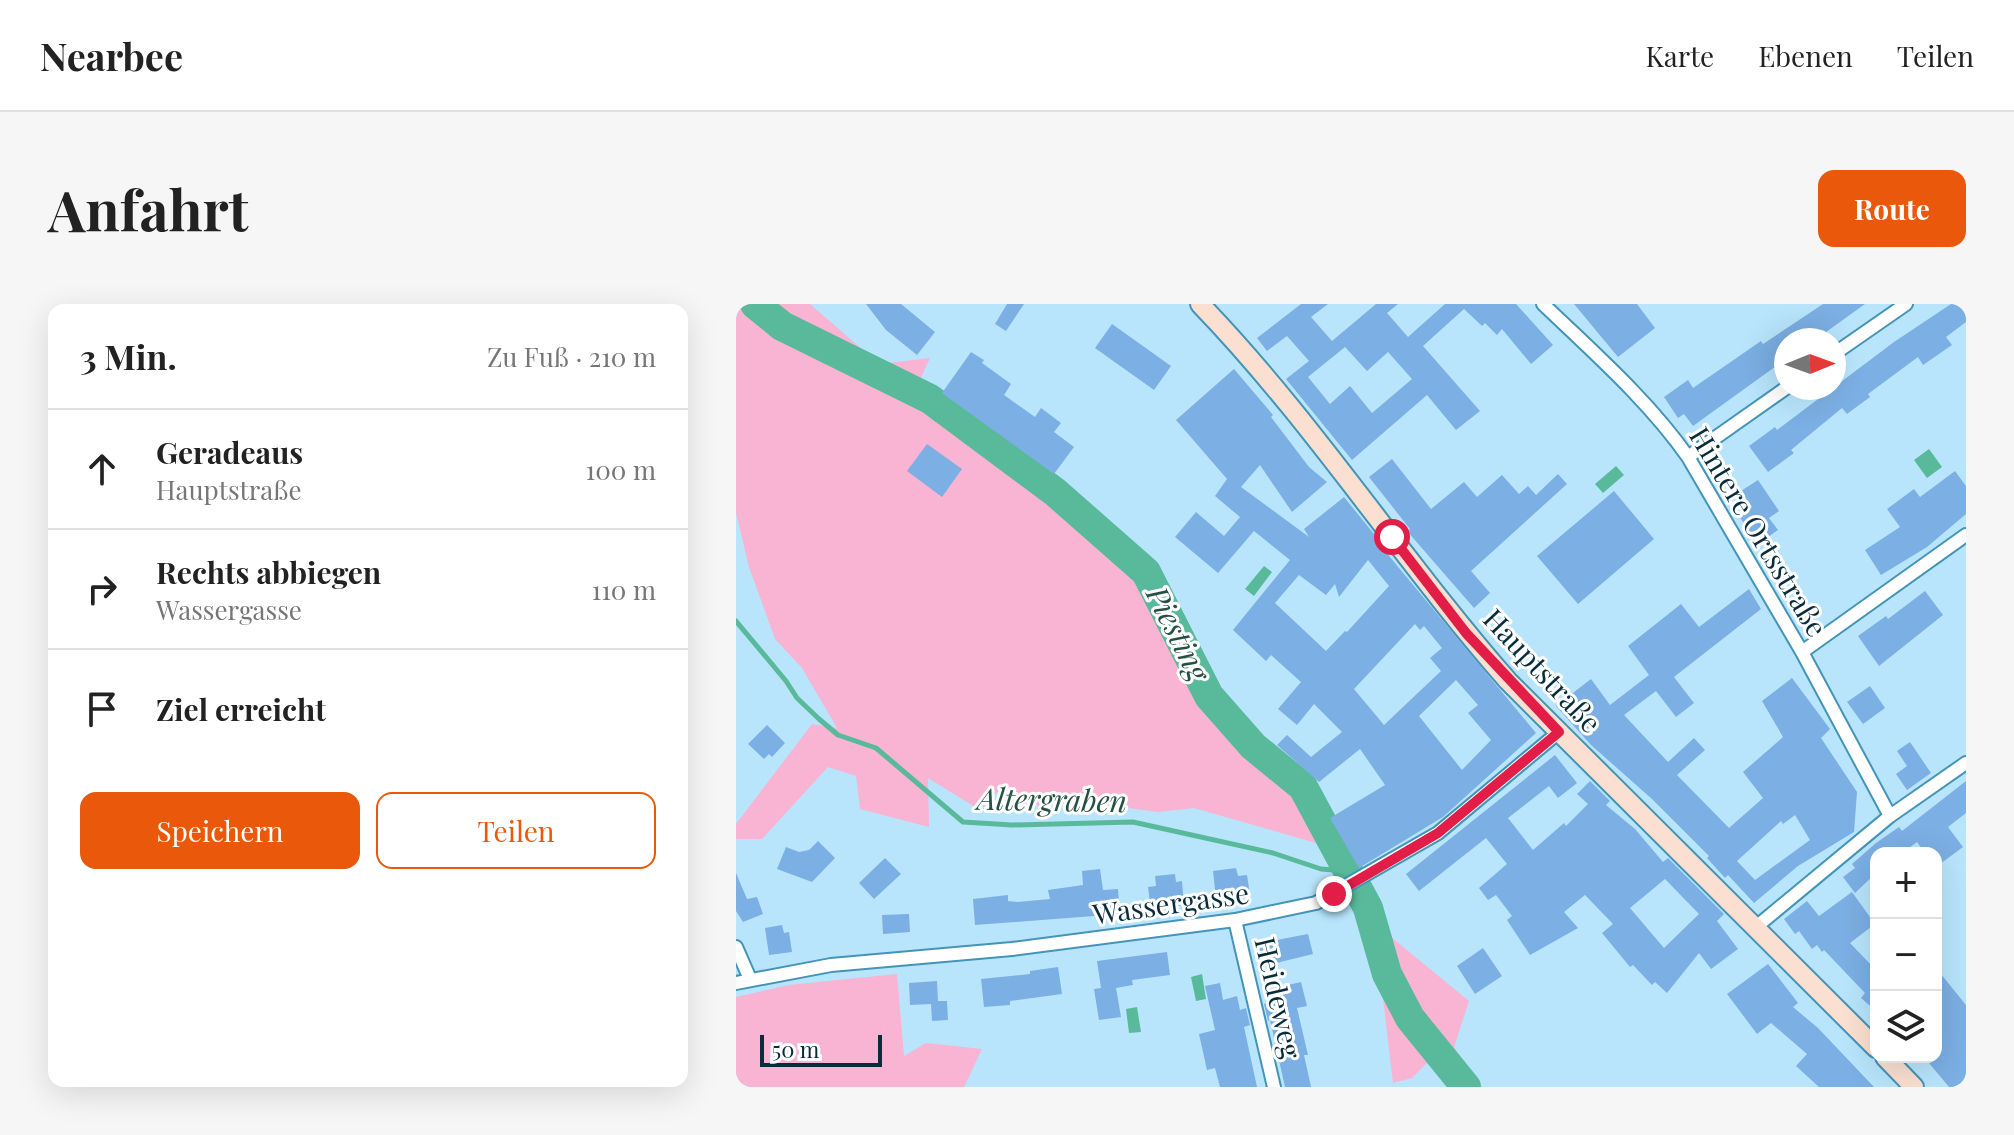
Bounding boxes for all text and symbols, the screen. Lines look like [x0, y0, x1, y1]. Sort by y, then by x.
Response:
text: Nearbee [40, 30, 183, 81]
text: Karte [1645, 37, 1714, 74]
text: Ebenen [1758, 37, 1853, 74]
text: Teilen [1897, 37, 1974, 74]
button: Route [1818, 170, 1966, 247]
text: Anfahrt [48, 171, 248, 246]
north arrow [1774, 328, 1846, 400]
text: 3 Min. [80, 333, 177, 379]
text: Zu Fuß · 210 m [487, 339, 656, 374]
street label: Hintere Ortsstraße [1682, 420, 1836, 643]
text: Geradeaus [156, 432, 303, 472]
icon: ahead [80, 447, 124, 491]
text: 100 m [586, 452, 656, 487]
text: Hauptstraße [156, 472, 302, 507]
route start [1374, 519, 1410, 555]
text: Rechts abbiegen [156, 552, 381, 592]
icon: right [80, 567, 124, 611]
text: 110 m [592, 572, 656, 607]
water label: Piesting [1138, 578, 1221, 689]
text: Wassergasse [156, 592, 302, 627]
street label: Hauptstraße [1476, 600, 1610, 740]
icon: arrive [80, 687, 124, 731]
text: Ziel erreicht [156, 689, 326, 729]
water label: Altergraben [974, 778, 1127, 820]
button: Speichern [80, 792, 360, 869]
button: Teilen [376, 792, 656, 869]
map controls [1870, 847, 1942, 1063]
button: + [1870, 847, 1942, 919]
street label: Wassergasse [1089, 873, 1251, 932]
route end [1316, 876, 1352, 912]
button: − [1870, 919, 1942, 991]
street label: Heideweg [1248, 933, 1311, 1062]
button: layers [1870, 991, 1942, 1063]
scale bar [760, 1031, 882, 1067]
text: 50 m [772, 1034, 819, 1064]

